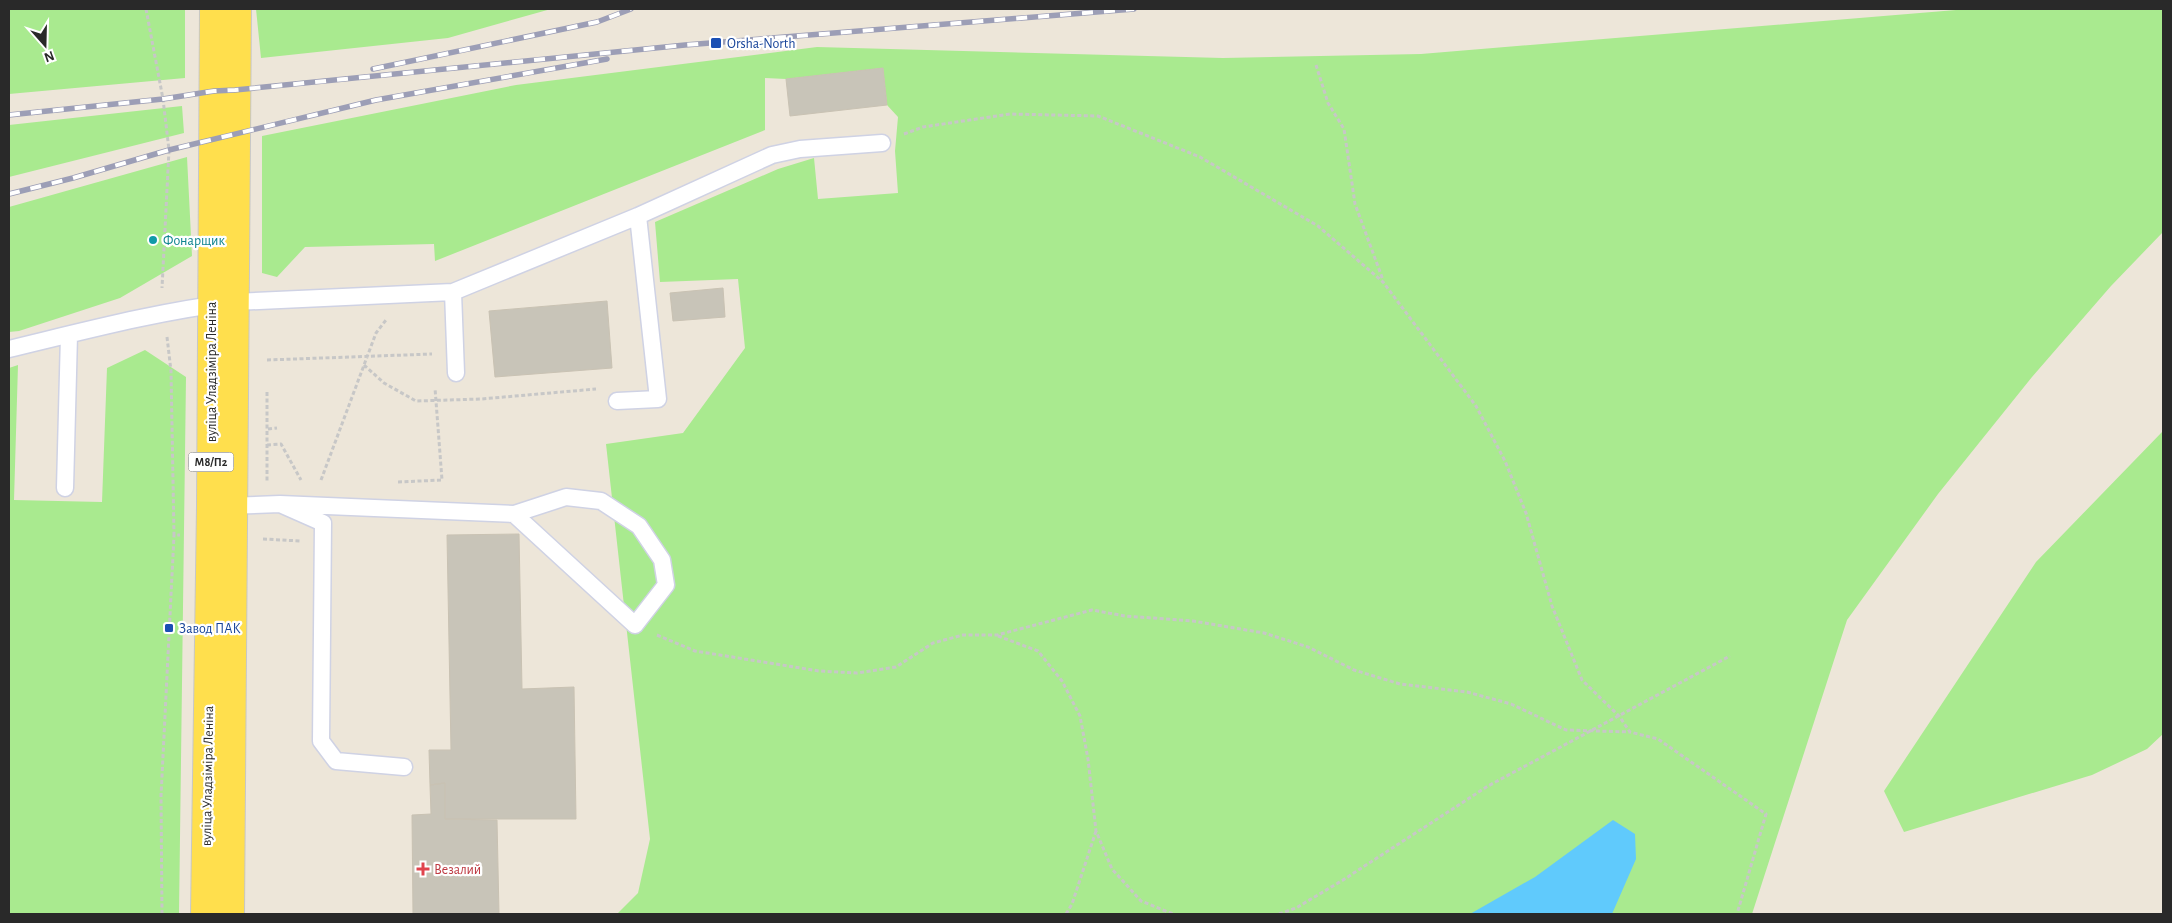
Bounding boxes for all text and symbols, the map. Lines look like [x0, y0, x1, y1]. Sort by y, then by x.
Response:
north arrow [20, 20, 70, 70]
marker: Orsha-North [709, 36, 723, 50]
place label: Orsha-North [727, 37, 796, 51]
text: N [42, 48, 56, 65]
marker: Фонарщик [147, 234, 159, 246]
place label: Фонарщик [163, 234, 225, 248]
street label: вуліца Уладзіміра Леніна [205, 301, 219, 442]
road number: М8/П2 [188, 452, 234, 472]
marker: Завод ПАК [163, 622, 175, 634]
place label: Завод ПАК [179, 622, 241, 636]
street label: вуліца Уладзіміра Леніна [200, 705, 216, 846]
marker: Везалий [416, 862, 430, 876]
place label: Везалий [434, 863, 481, 877]

